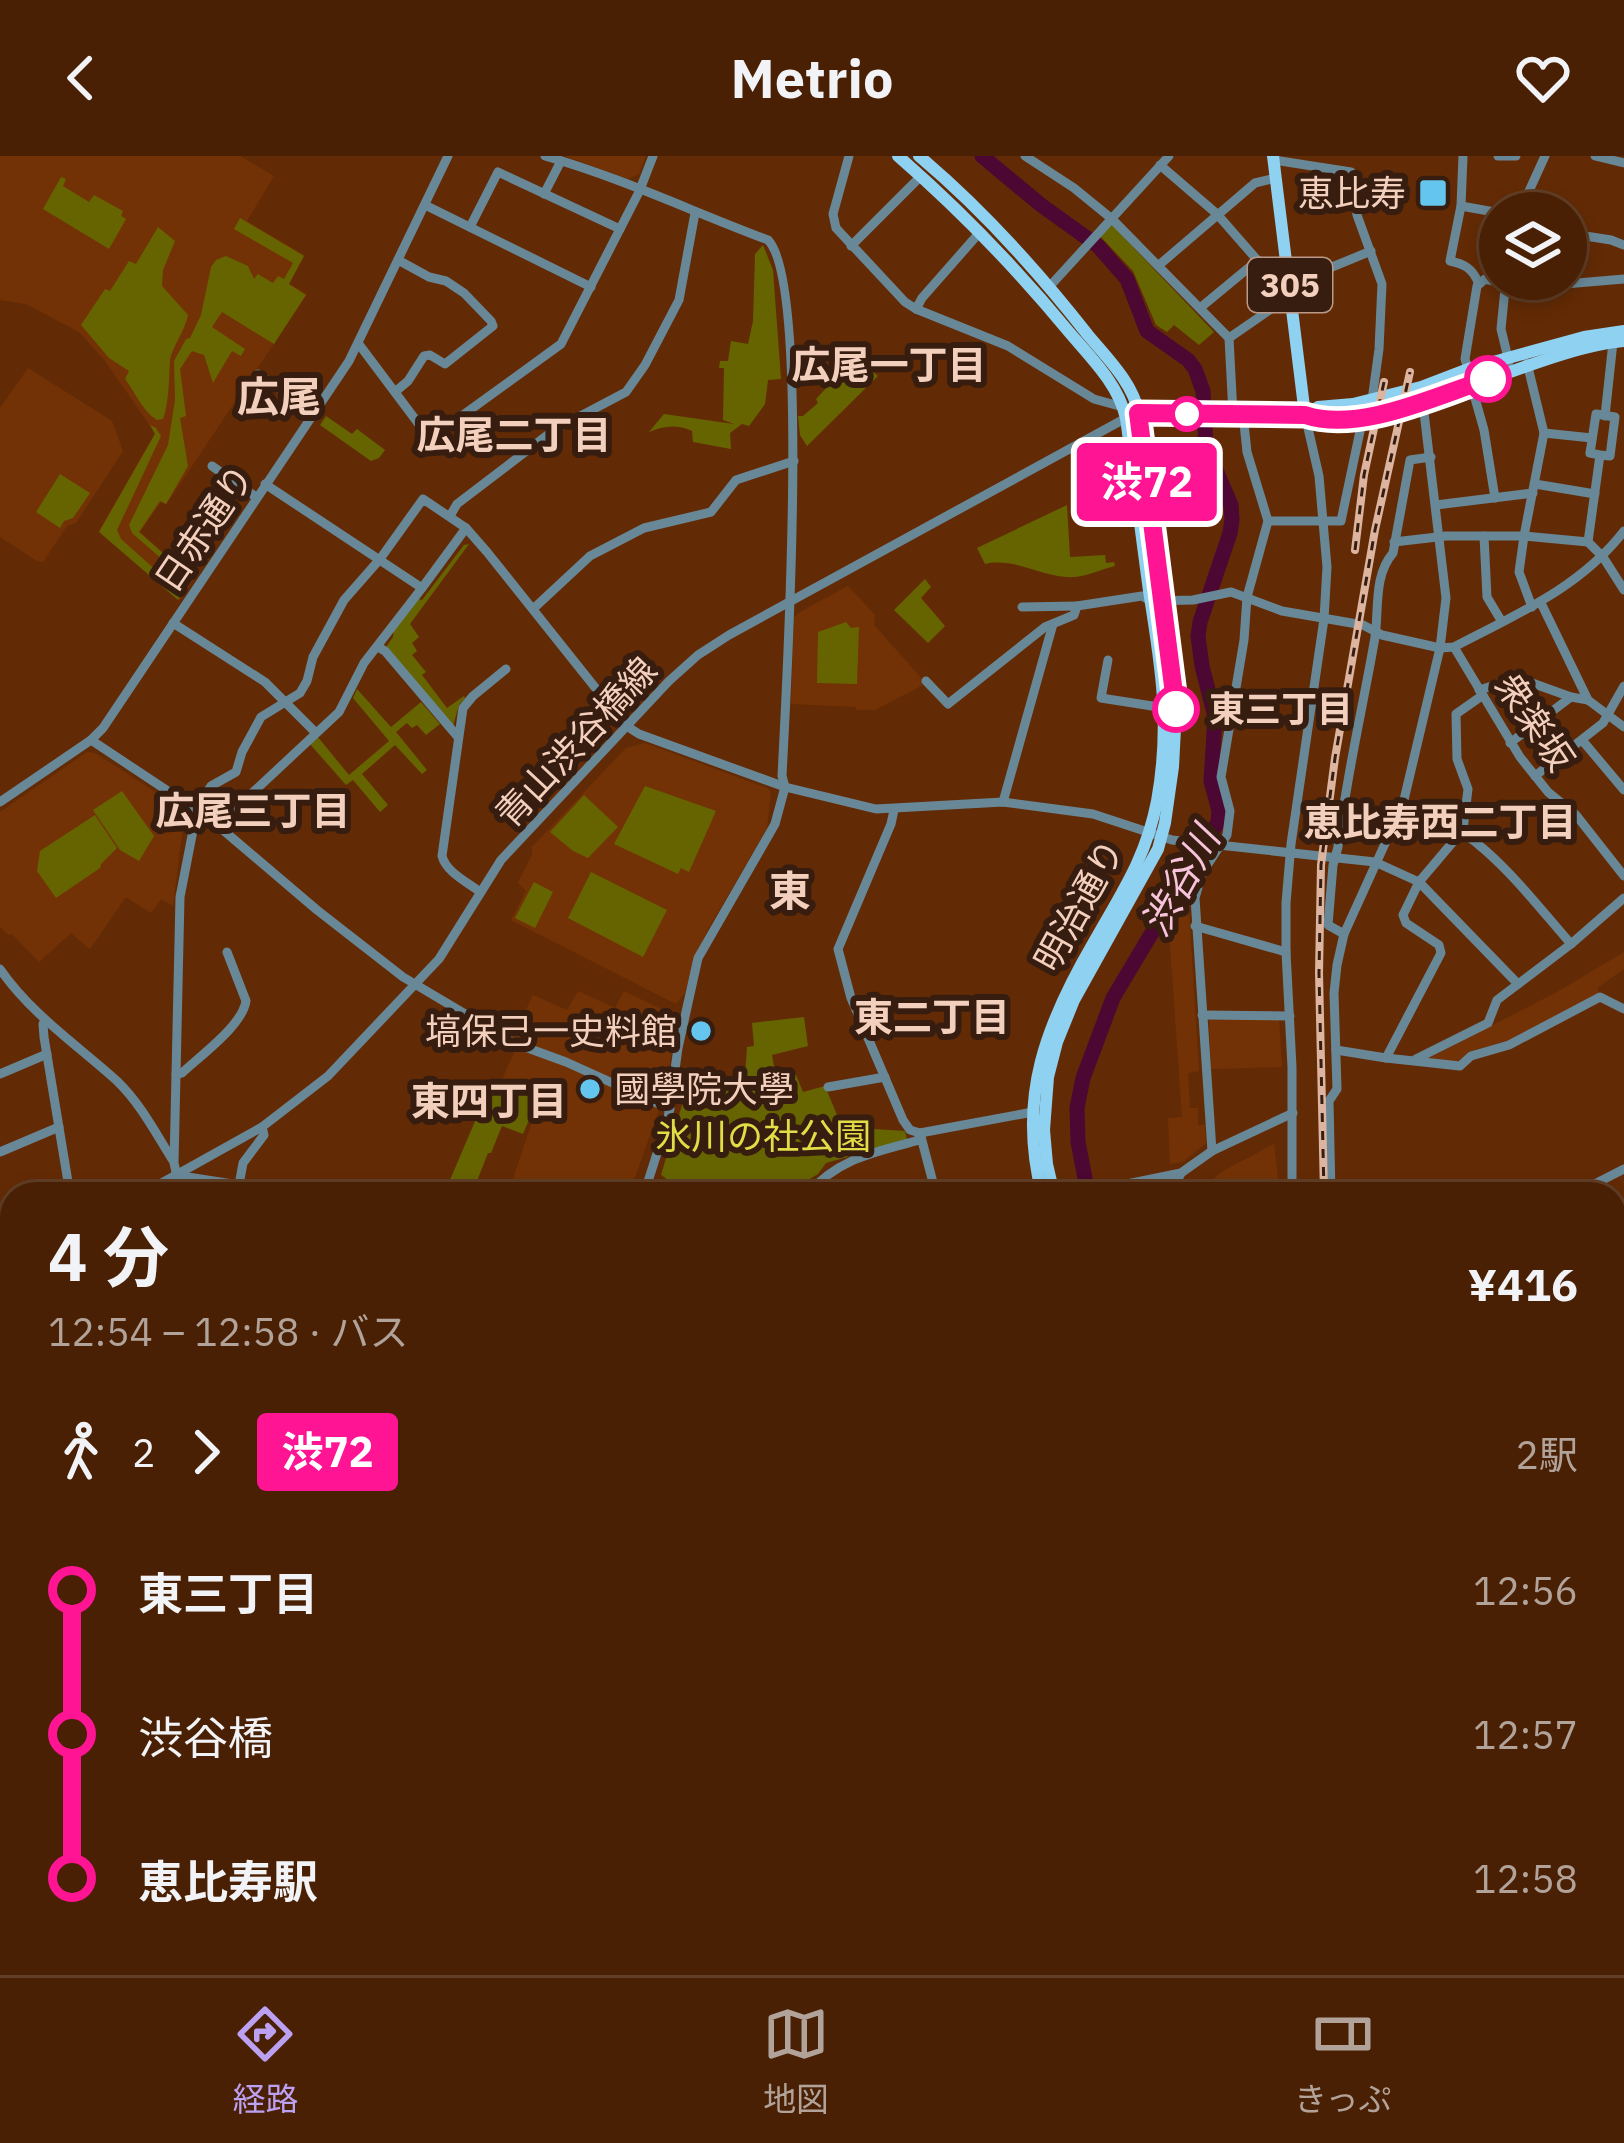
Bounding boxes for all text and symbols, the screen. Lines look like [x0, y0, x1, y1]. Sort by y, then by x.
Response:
text: Metrio [731, 43, 893, 113]
icon: back [48, 45, 114, 111]
icon: heart [1510, 45, 1576, 111]
place label: 恵比寿 [1298, 169, 1406, 216]
marker: 恵比寿 [1417, 177, 1449, 209]
map controls [1479, 192, 1587, 300]
button: layers [1479, 192, 1587, 300]
road number: 305 [1248, 258, 1332, 312]
district label: 広尾一丁目 [791, 339, 987, 390]
unlabelled marker [1466, 357, 1510, 401]
district label: 広尾 [237, 369, 321, 424]
unlabelled marker [1171, 398, 1203, 430]
district label: 広尾二丁目 [416, 409, 612, 460]
line badge: 渋72 [1078, 443, 1216, 521]
text: 渋72 [1101, 454, 1193, 509]
street label: 日赤通り [144, 455, 263, 601]
street label: 青山渋谷橋線 [485, 647, 666, 837]
street label: 衆楽坂 [1486, 664, 1585, 780]
place label: 東三丁目 [1209, 685, 1353, 732]
marker: 東三丁目 [1154, 687, 1198, 731]
district label: 広尾三丁目 [155, 785, 351, 836]
district label: 恵比寿西二丁目 [1303, 796, 1577, 847]
water label: 渋谷川 [1129, 814, 1232, 944]
street label: 明治通り [1023, 830, 1134, 979]
district label: 東 [769, 863, 811, 918]
district label: 東二丁目 [854, 991, 1010, 1042]
place label: 塙保己一史料館 [425, 1007, 677, 1054]
marker: 塙保己一史料館 [688, 1018, 714, 1044]
place label: 國學院大學 [614, 1065, 794, 1112]
district label: 東四丁目 [411, 1075, 567, 1126]
marker: 國學院大學 [577, 1076, 603, 1102]
park label: 氷川の社公園 [655, 1112, 871, 1159]
text: 4 分 [48, 1213, 169, 1299]
text: ¥416 [1468, 1255, 1578, 1313]
text: 12:54 – 12:58 · バス [48, 1306, 408, 1357]
icon: walk [48, 1419, 114, 1485]
icon: forward [173, 1419, 239, 1485]
text: 渋72 [281, 1424, 374, 1479]
text: 2 [132, 1427, 155, 1478]
text: 2駅 [1516, 1429, 1578, 1480]
text: 東三丁目 [138, 1564, 318, 1622]
text: 12:56 [1473, 1565, 1578, 1616]
text: 渋谷橋 [138, 1708, 273, 1766]
text: 12:57 [1473, 1709, 1578, 1760]
text: 恵比寿駅 [138, 1852, 318, 1910]
text: 12:58 [1473, 1853, 1578, 1904]
tab: 経路 [232, 2001, 298, 2121]
tab: 地図 [763, 2001, 829, 2121]
tab: きっぷ [1294, 2001, 1392, 2121]

